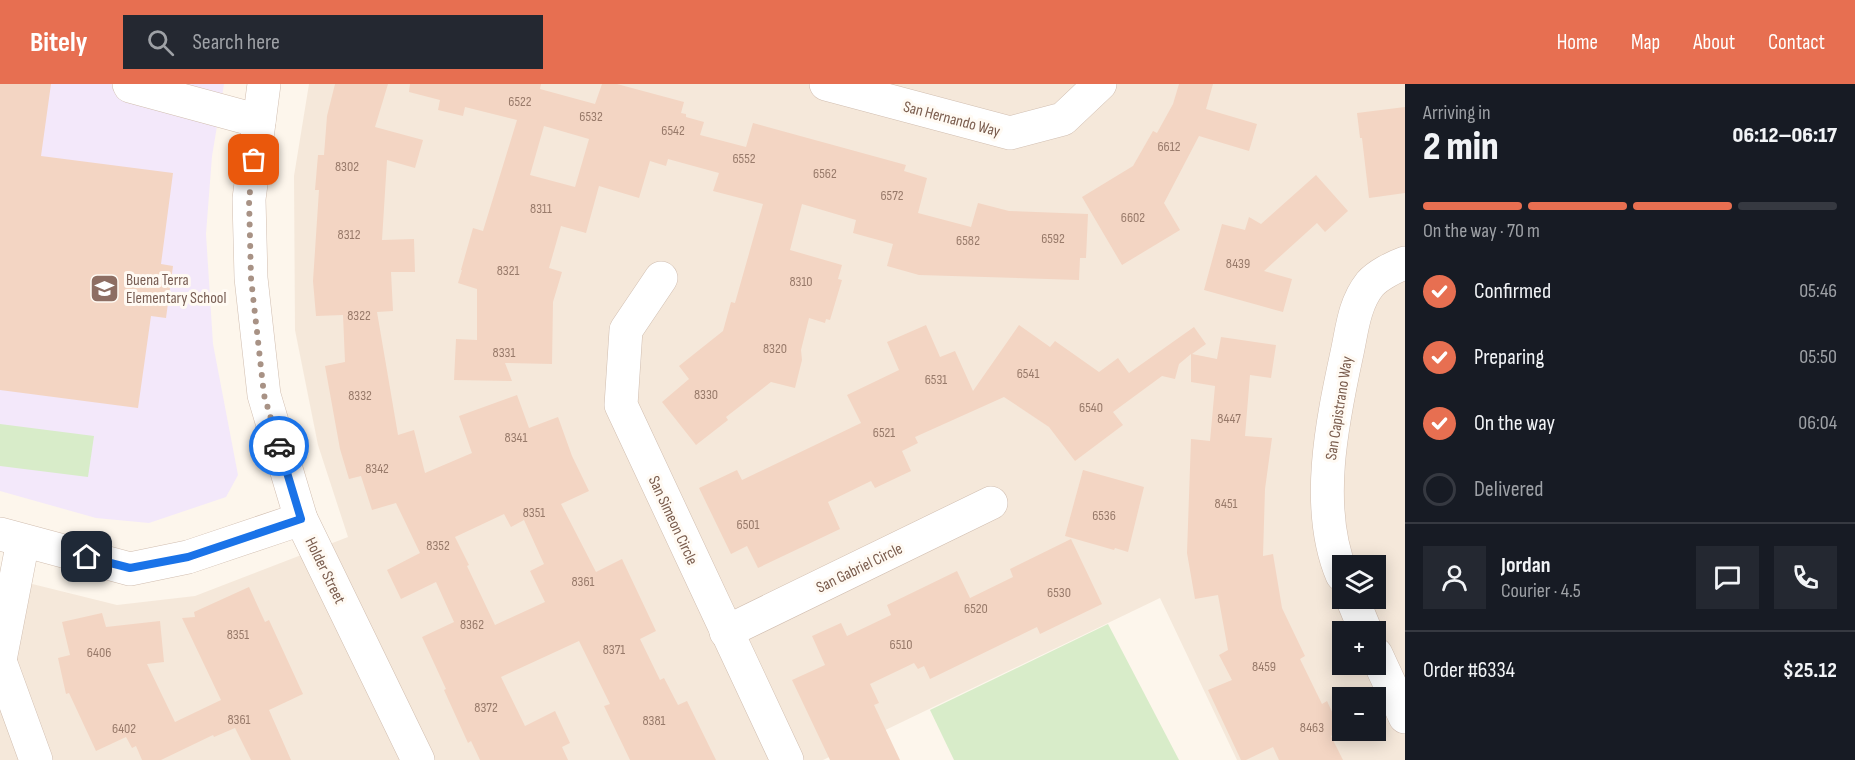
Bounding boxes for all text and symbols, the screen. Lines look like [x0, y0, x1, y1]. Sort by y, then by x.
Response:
search box [123, 15, 543, 69]
text: Bitely [30, 26, 87, 59]
icon: search [144, 26, 177, 59]
text: Search here [192, 29, 280, 56]
text: Home [1557, 30, 1598, 55]
text: Map [1631, 30, 1660, 55]
text: About [1693, 30, 1735, 55]
text: Contact [1768, 30, 1825, 55]
house number: 6522 [508, 93, 532, 110]
street label: San Hernando Way [901, 97, 1002, 141]
text: Arriving in [1423, 101, 1491, 125]
house number: 6532 [579, 108, 603, 125]
house number: 6542 [661, 122, 685, 139]
text: 06:12–06:17 [1733, 122, 1837, 149]
text: 2 min [1423, 124, 1499, 171]
pin [228, 134, 279, 185]
house number: 6612 [1157, 138, 1181, 155]
icon: bag [237, 143, 270, 176]
house number: 6552 [732, 150, 756, 167]
house number: 8302 [335, 158, 359, 175]
house number: 6562 [813, 165, 837, 182]
house number: 6572 [880, 187, 904, 204]
house number: 8311 [530, 200, 552, 217]
house number: 6602 [1121, 209, 1145, 226]
text: On the way · 70 m [1423, 219, 1540, 243]
house number: 8312 [338, 226, 361, 243]
house number: 6592 [1041, 230, 1065, 247]
house number: 6582 [956, 232, 980, 249]
house number: 8439 [1226, 255, 1250, 272]
house number: 8321 [497, 262, 519, 279]
place label: Buena Terra Elementary School [126, 271, 226, 308]
school or university icon: Buena Terra Elementary School [89, 272, 121, 304]
house number: 8310 [789, 273, 813, 290]
icon: check [1423, 275, 1456, 308]
text: Confirmed [1474, 278, 1551, 305]
text: 05:46 [1799, 279, 1837, 303]
house number: 8322 [347, 307, 371, 324]
house number: 8320 [763, 340, 787, 357]
icon: check [1423, 341, 1456, 374]
house number: 8331 [493, 344, 515, 361]
text: Preparing [1474, 344, 1544, 371]
text: 05:50 [1799, 345, 1837, 369]
street label: San Capistrano Way [1322, 355, 1357, 462]
house number: 6541 [1017, 365, 1039, 382]
house number: 6531 [925, 371, 947, 388]
house number: 8330 [694, 386, 718, 403]
house number: 8332 [348, 387, 372, 404]
house number: 6540 [1079, 399, 1103, 416]
icon: check [1423, 407, 1456, 440]
house number: 8447 [1217, 410, 1241, 427]
text: On the way [1474, 410, 1555, 437]
text: 06:04 [1798, 411, 1837, 435]
courier [249, 416, 309, 476]
house number: 6521 [873, 424, 895, 441]
house number: 8341 [505, 429, 528, 446]
icon: car [263, 430, 296, 463]
house number: 8342 [365, 460, 389, 477]
street label: San Simeon Circle [644, 473, 702, 568]
text: Delivered [1474, 476, 1543, 503]
house number: 8451 [1215, 495, 1238, 512]
house number: 8351 [523, 504, 545, 521]
house number: 6536 [1092, 507, 1116, 524]
house number: 6501 [737, 516, 760, 533]
pin [61, 531, 112, 582]
street label: Holder Street [300, 534, 349, 607]
house number: 8352 [426, 537, 450, 554]
street label: San Gabriel Circle [813, 539, 906, 597]
icon: home [70, 540, 103, 573]
button: person [1423, 546, 1486, 609]
button: chat [1696, 546, 1759, 609]
button: phone [1774, 546, 1837, 609]
text: Jordan [1501, 552, 1550, 579]
map controls [1332, 555, 1386, 741]
button: layers [1332, 555, 1386, 609]
house number: 8361 [571, 573, 595, 590]
text: Courier · 4.5 [1501, 579, 1581, 603]
house number: 6530 [1047, 584, 1071, 601]
house number: 6520 [964, 600, 988, 617]
house number: 8362 [460, 616, 484, 633]
button: + [1332, 621, 1386, 675]
house number: 8351 [227, 626, 249, 643]
house number: 6510 [890, 636, 912, 653]
house number: 8371 [603, 641, 625, 658]
house number: 6406 [87, 644, 111, 661]
text: Order #6334 [1423, 657, 1515, 684]
text: $25.12 [1783, 657, 1837, 684]
house number: 8459 [1252, 658, 1276, 675]
button: − [1332, 687, 1386, 741]
house number: 8372 [474, 699, 498, 716]
house number: 8361 [227, 711, 251, 728]
house number: 8381 [642, 712, 666, 729]
house number: 8463 [1300, 719, 1324, 736]
house number: 6402 [112, 720, 136, 737]

